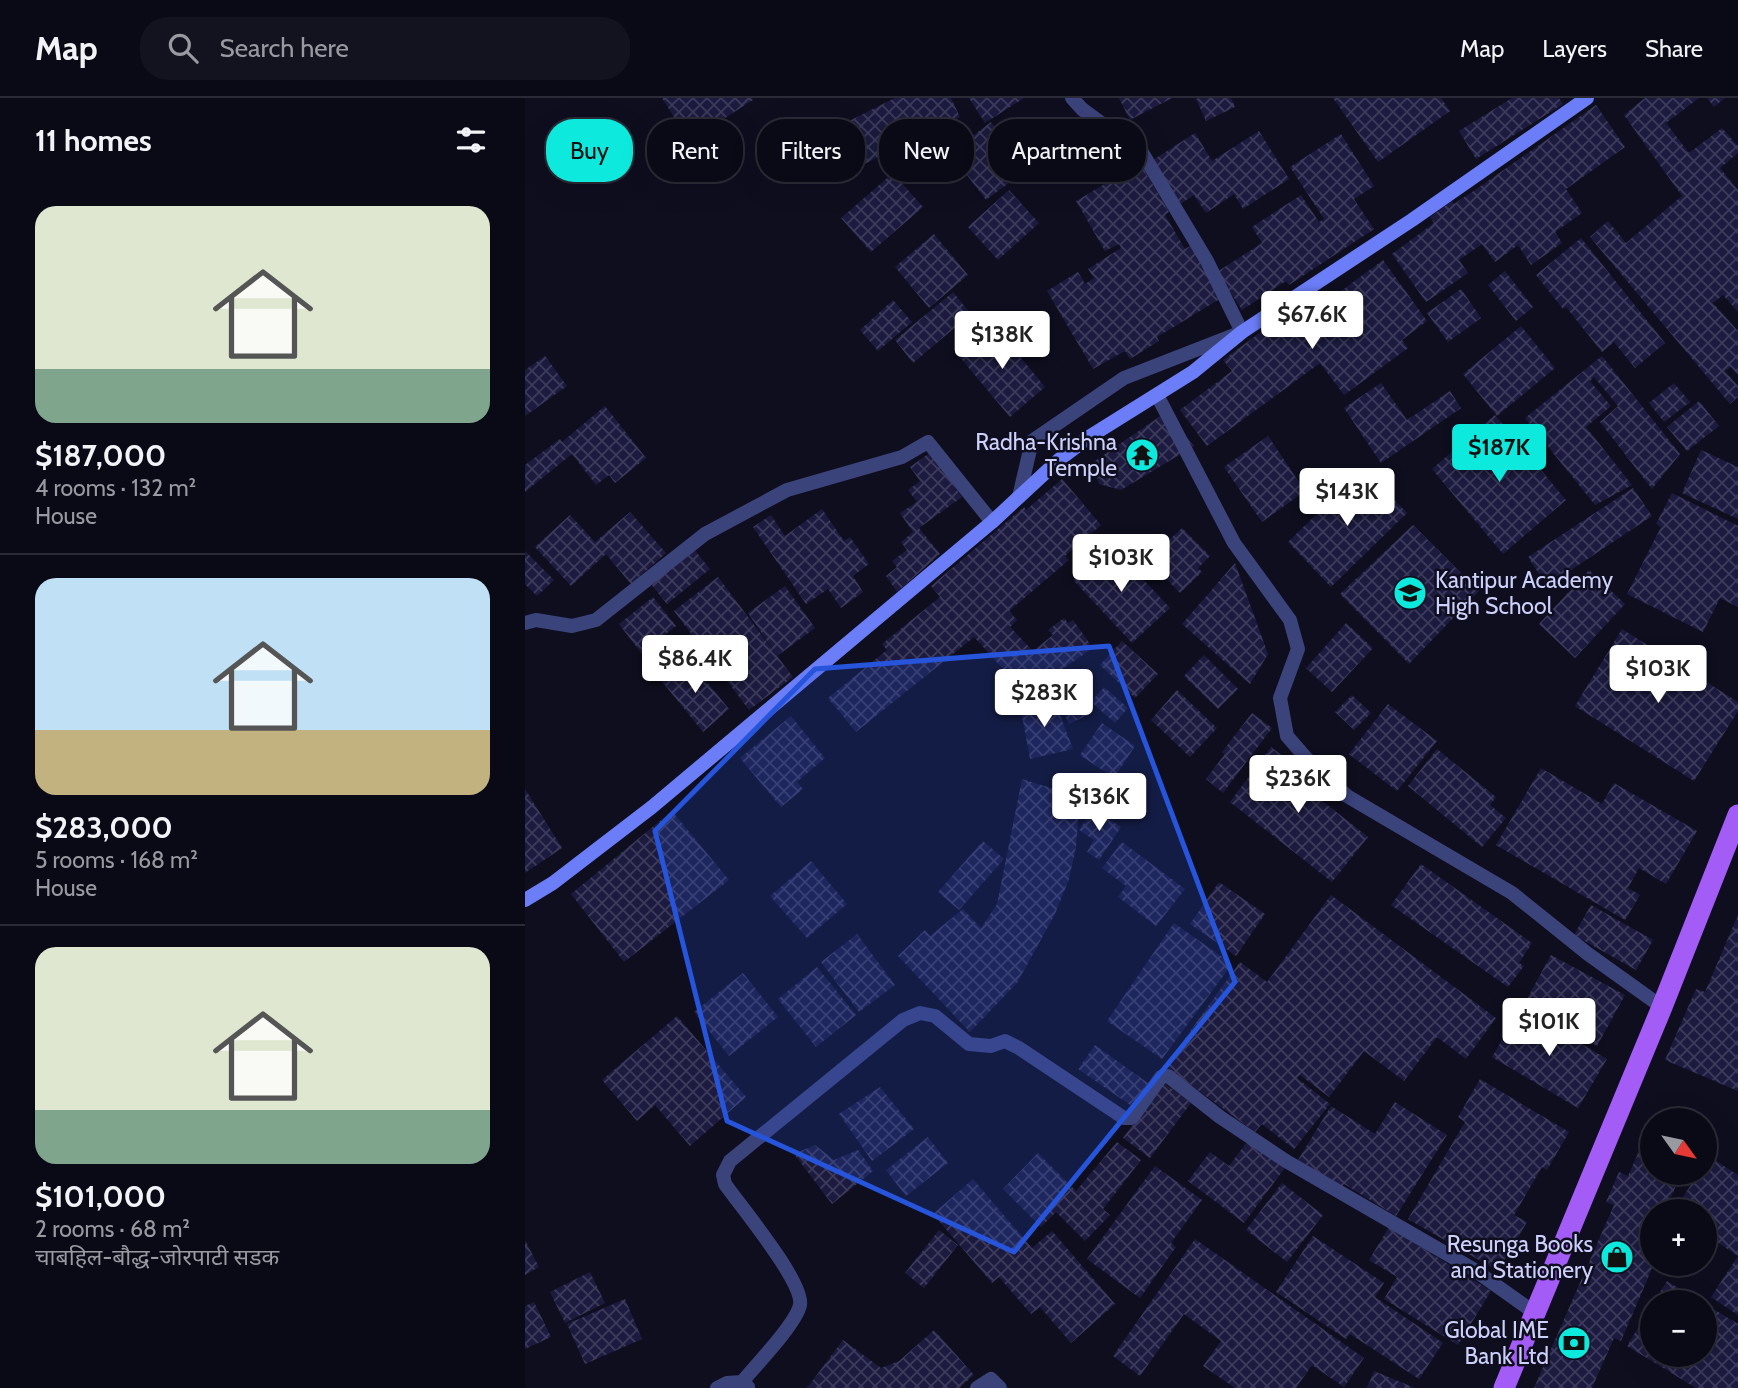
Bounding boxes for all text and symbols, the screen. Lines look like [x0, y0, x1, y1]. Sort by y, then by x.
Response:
search box [140, 17, 630, 80]
text: Map [35, 28, 98, 68]
icon: search [164, 29, 202, 67]
text: Search here [220, 32, 349, 64]
text: Map [1460, 34, 1504, 63]
text: Layers [1542, 34, 1607, 63]
text: Share [1645, 34, 1703, 63]
chip: Buy [546, 119, 633, 182]
chip: Rent [647, 119, 743, 182]
chip: Filters [757, 119, 865, 182]
chip: New [879, 119, 974, 182]
chip: Apartment [988, 119, 1146, 182]
icon: filters [452, 121, 490, 159]
text: 11 homes [35, 122, 152, 159]
icon: home [200, 251, 326, 377]
pin: $67.6K [1255, 292, 1369, 351]
text: $67.6K [1277, 300, 1347, 328]
pin: $138K [953, 312, 1051, 371]
text: $138K [971, 320, 1033, 348]
pin: $187K [1450, 424, 1548, 484]
place label: Radha-Krishna Temple [975, 428, 1117, 482]
text: $187K [1468, 433, 1530, 461]
temple icon: Radha-Krishna Temple [1123, 436, 1161, 474]
text: $187,000 [35, 437, 166, 474]
pin: $143K [1298, 468, 1396, 528]
text: 4 rooms · 132 m² [35, 474, 196, 502]
text: $143K [1316, 477, 1378, 505]
text: House [35, 502, 97, 530]
pin: $103K [1072, 534, 1170, 594]
text: $103K [1089, 543, 1153, 571]
place label: Kantipur Academy High School [1435, 566, 1613, 620]
school or university icon: Kantipur Academy High School [1391, 574, 1429, 612]
icon: home [200, 623, 326, 749]
pin: $86.4K [638, 636, 752, 695]
text: $86.4K [658, 644, 732, 672]
pin: $103K [1609, 646, 1707, 705]
text: $103K [1626, 654, 1690, 682]
pin: $283K [995, 670, 1093, 729]
text: $283K [1011, 678, 1077, 706]
pin: $236K [1249, 756, 1347, 815]
text: $236K [1265, 764, 1331, 792]
pin: $136K [1050, 774, 1148, 833]
text: $136K [1068, 782, 1130, 810]
text: $283,000 [35, 809, 173, 846]
text: 5 rooms · 168 m² [35, 846, 198, 874]
text: House [35, 874, 97, 902]
icon: home [200, 993, 326, 1119]
pin: $101K [1500, 998, 1598, 1058]
text: $101K [1519, 1007, 1579, 1035]
north arrow [1640, 1108, 1717, 1185]
map controls [1640, 1108, 1717, 1367]
text: $101,000 [35, 1178, 166, 1215]
button: + [1640, 1199, 1717, 1276]
text: 2 rooms · 68 m² [35, 1215, 190, 1243]
place label: Resunga Books and Stationery [1447, 1230, 1593, 1284]
shop icon: Resunga Books and Stationery [1598, 1238, 1636, 1276]
text: चाबहिल-बौद्ध-जोरपाटी सडक [35, 1243, 279, 1271]
button: − [1640, 1290, 1717, 1367]
place label: Global IME Bank Ltd [1444, 1316, 1549, 1370]
bank icon: Global IME Bank Ltd [1555, 1324, 1593, 1362]

